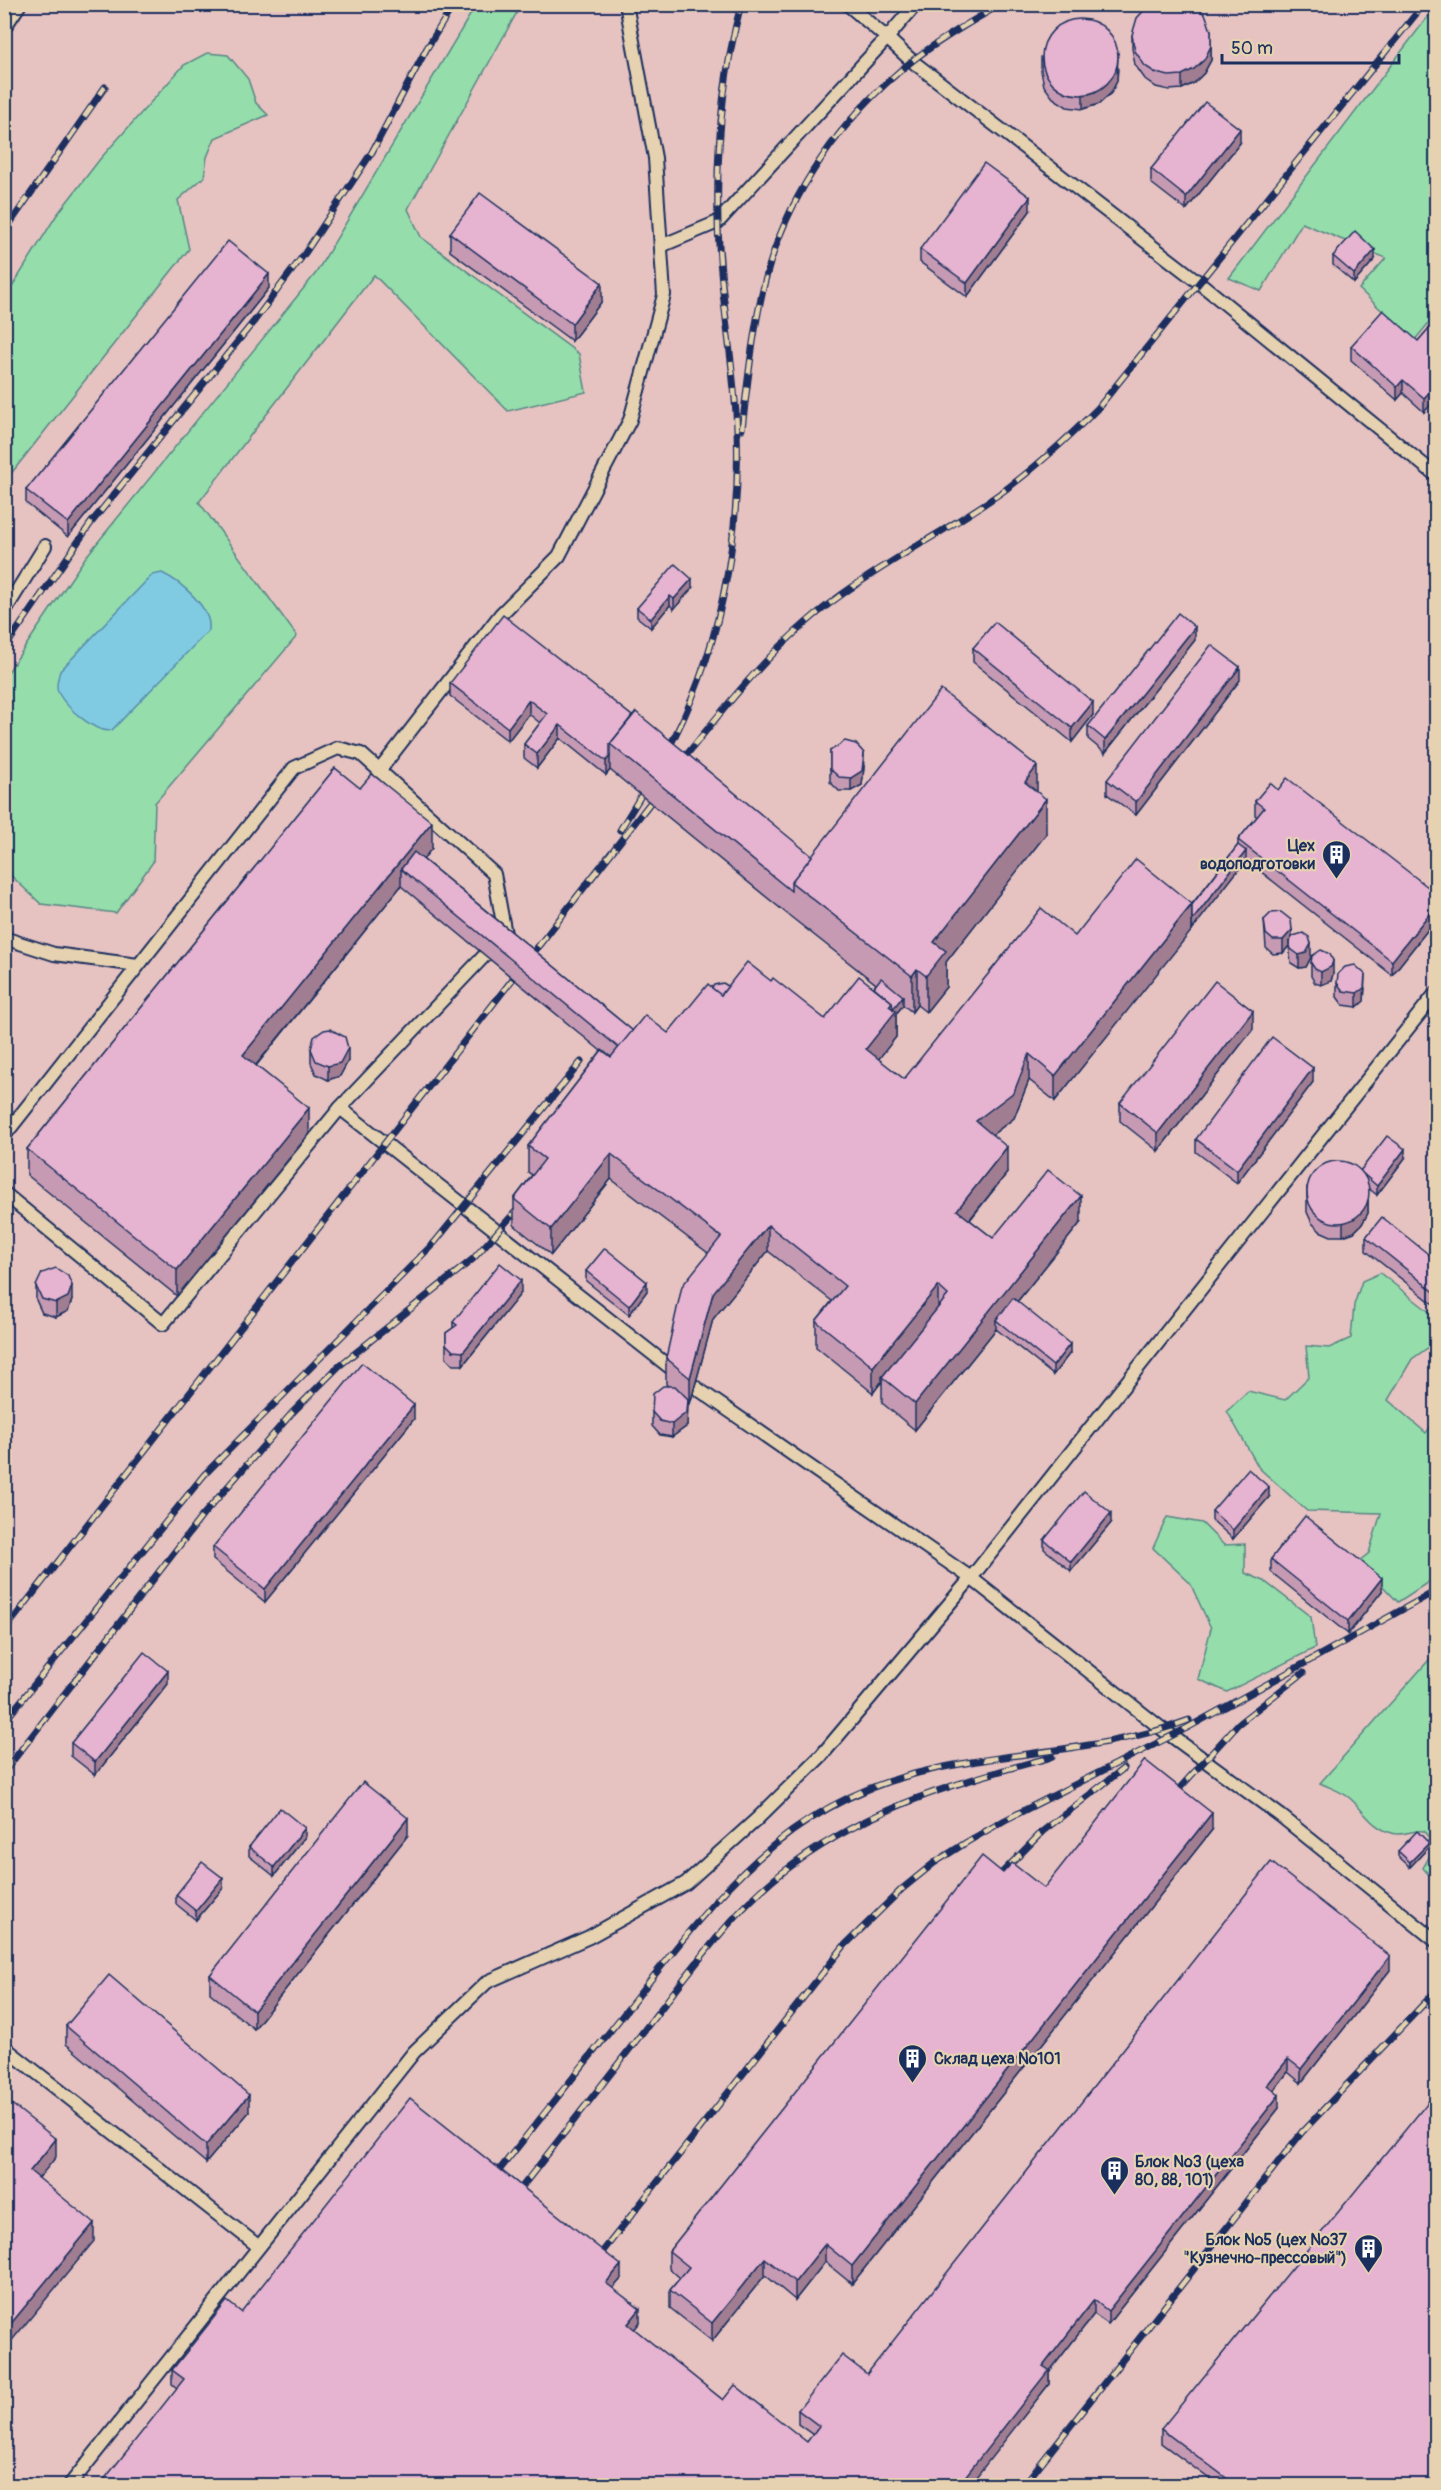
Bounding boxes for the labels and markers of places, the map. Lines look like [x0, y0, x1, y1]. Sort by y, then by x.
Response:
place label: Цех водоподготовки [1200, 836, 1316, 874]
building icon: Цех водоподготовки [1320, 838, 1352, 880]
building icon: Склад цеха №101 [897, 2042, 929, 2084]
place label: Склад цеха №101 [934, 2049, 1061, 2069]
place label: Блок №3 (цеха 80, 88, 101) [1135, 2152, 1244, 2190]
building icon: Блок №3 (цеха 80, 88, 101) [1098, 2154, 1130, 2196]
place label: Блок №5 (цех №37 "Кузнечно-прессовый") [1183, 2230, 1348, 2268]
building icon: Блок №5 (цех №37 "Кузнечно-прессовый") [1352, 2232, 1384, 2274]

